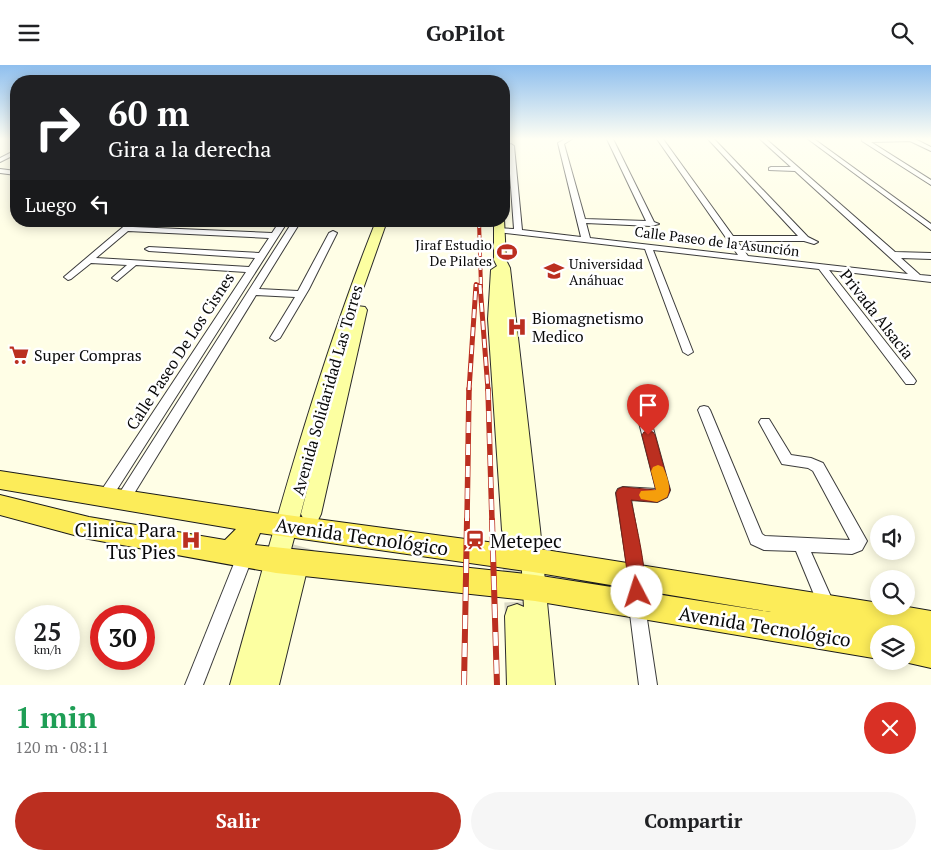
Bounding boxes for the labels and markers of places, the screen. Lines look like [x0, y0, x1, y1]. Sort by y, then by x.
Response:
place label: Jiraf Estudio De Pilates [415, 235, 492, 270]
sports icon: Jiraf Estudio De Pilates [496, 241, 518, 263]
place label: Universidad Anáhuac [569, 254, 643, 289]
school or university icon: Universidad Anáhuac [543, 260, 565, 282]
place label: Biomagnetismo Medico [532, 307, 644, 347]
hospital icon: Biomagnetismo Medico [506, 316, 528, 338]
supermarket icon: Super Compras [8, 344, 30, 366]
place label: Super Compras [34, 344, 142, 366]
pin [627, 384, 669, 435]
place label: Clinica Para Tus Pies [74, 517, 176, 564]
place label: Metepec [490, 528, 562, 553]
hospital icon: Clinica Para Tus Pies [180, 529, 202, 551]
station icon: Metepec [464, 529, 486, 551]

